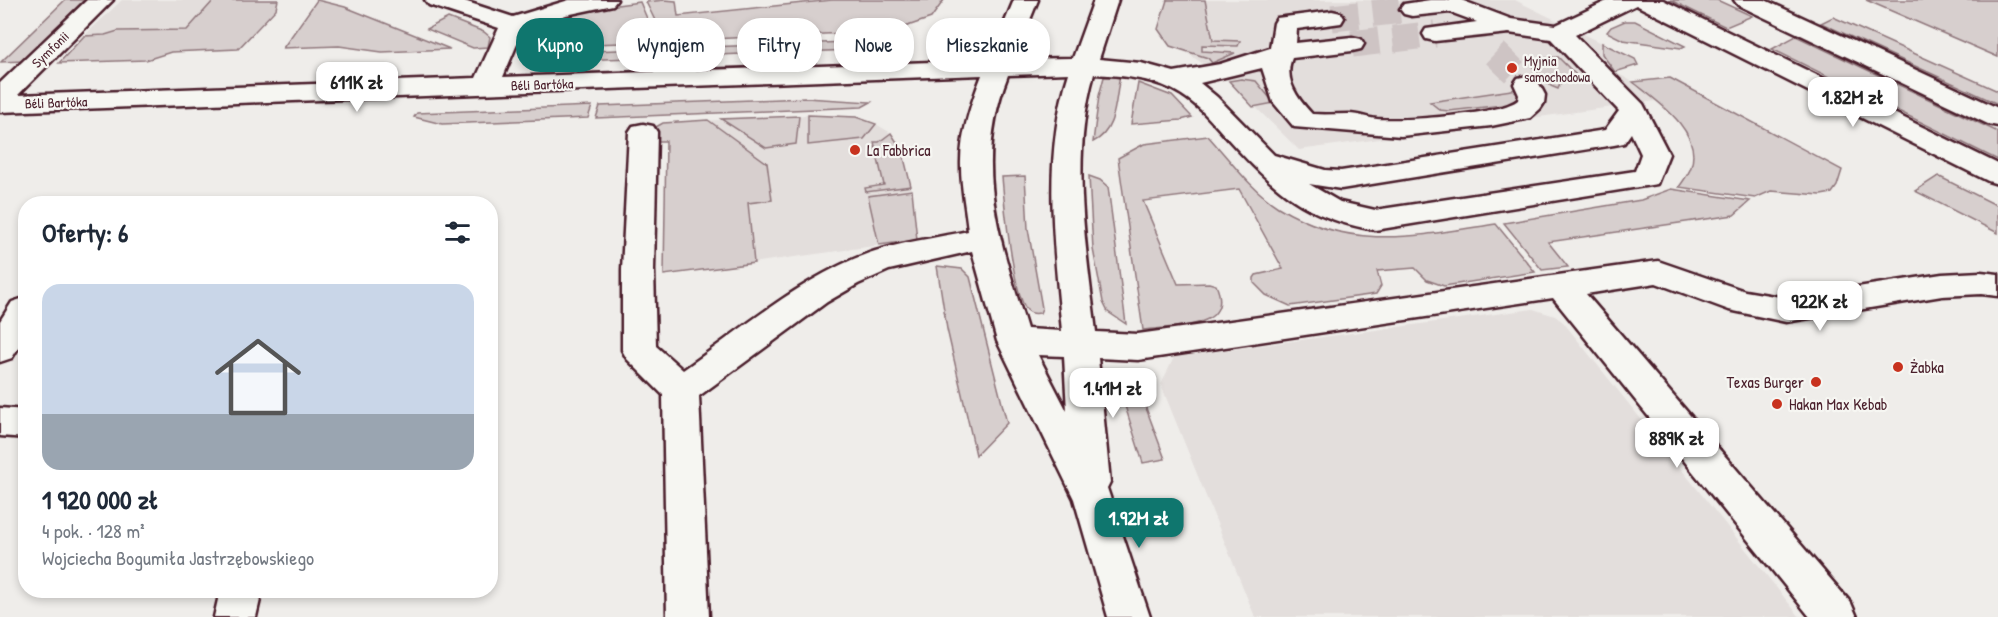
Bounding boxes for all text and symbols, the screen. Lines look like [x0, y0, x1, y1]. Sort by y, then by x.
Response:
chip: Kupno [516, 18, 604, 72]
chip: Wynajem [616, 18, 725, 72]
chip: Filtry [737, 18, 822, 72]
chip: Nowe [834, 18, 914, 72]
chip: Mieszkanie [926, 18, 1050, 72]
street label: Symfonii [27, 26, 74, 72]
place label: Myjnia samochodowa [1524, 51, 1591, 86]
marker: Myjnia samochodowa [1505, 61, 1519, 75]
pin: 611K zł [302, 62, 412, 113]
text: 611K zł [330, 68, 384, 95]
street label: Béli Bartóka [510, 73, 574, 95]
pin: 1.82M zł [1791, 77, 1915, 128]
text: 1.82M zł [1822, 83, 1884, 110]
street label: Béli Bartóka [24, 91, 88, 113]
place label: La Fabbrica [867, 139, 931, 161]
marker: La Fabbrica [848, 143, 862, 157]
text: Oferty: 6 [42, 215, 128, 250]
icon: filters [441, 216, 474, 249]
pin: 922K zł [1765, 281, 1875, 332]
text: 922K zł [1791, 287, 1849, 314]
icon: home [204, 323, 312, 431]
place label: Żabka [1910, 356, 1944, 378]
marker: Żabka [1891, 360, 1905, 374]
pin: 1.41M zł [1051, 368, 1175, 419]
place label: Texas Burger [1727, 371, 1804, 393]
text: 1.41M zł [1084, 374, 1142, 401]
marker: Texas Burger [1809, 375, 1823, 389]
place label: Hakan Max Kebab [1789, 393, 1887, 415]
marker: Hakan Max Kebab [1770, 397, 1784, 411]
pin: 889K zł [1622, 418, 1732, 469]
text: 889K zł [1649, 424, 1705, 451]
text: 1 920 000 zł [42, 482, 159, 517]
pin: 1.92M zł [1077, 498, 1201, 549]
text: 1.92M zł [1109, 504, 1169, 531]
text: 4 pok. · 128 m² [42, 517, 145, 544]
text: Wojciecha Bogumiła Jastrzębowskiego [42, 544, 314, 571]

